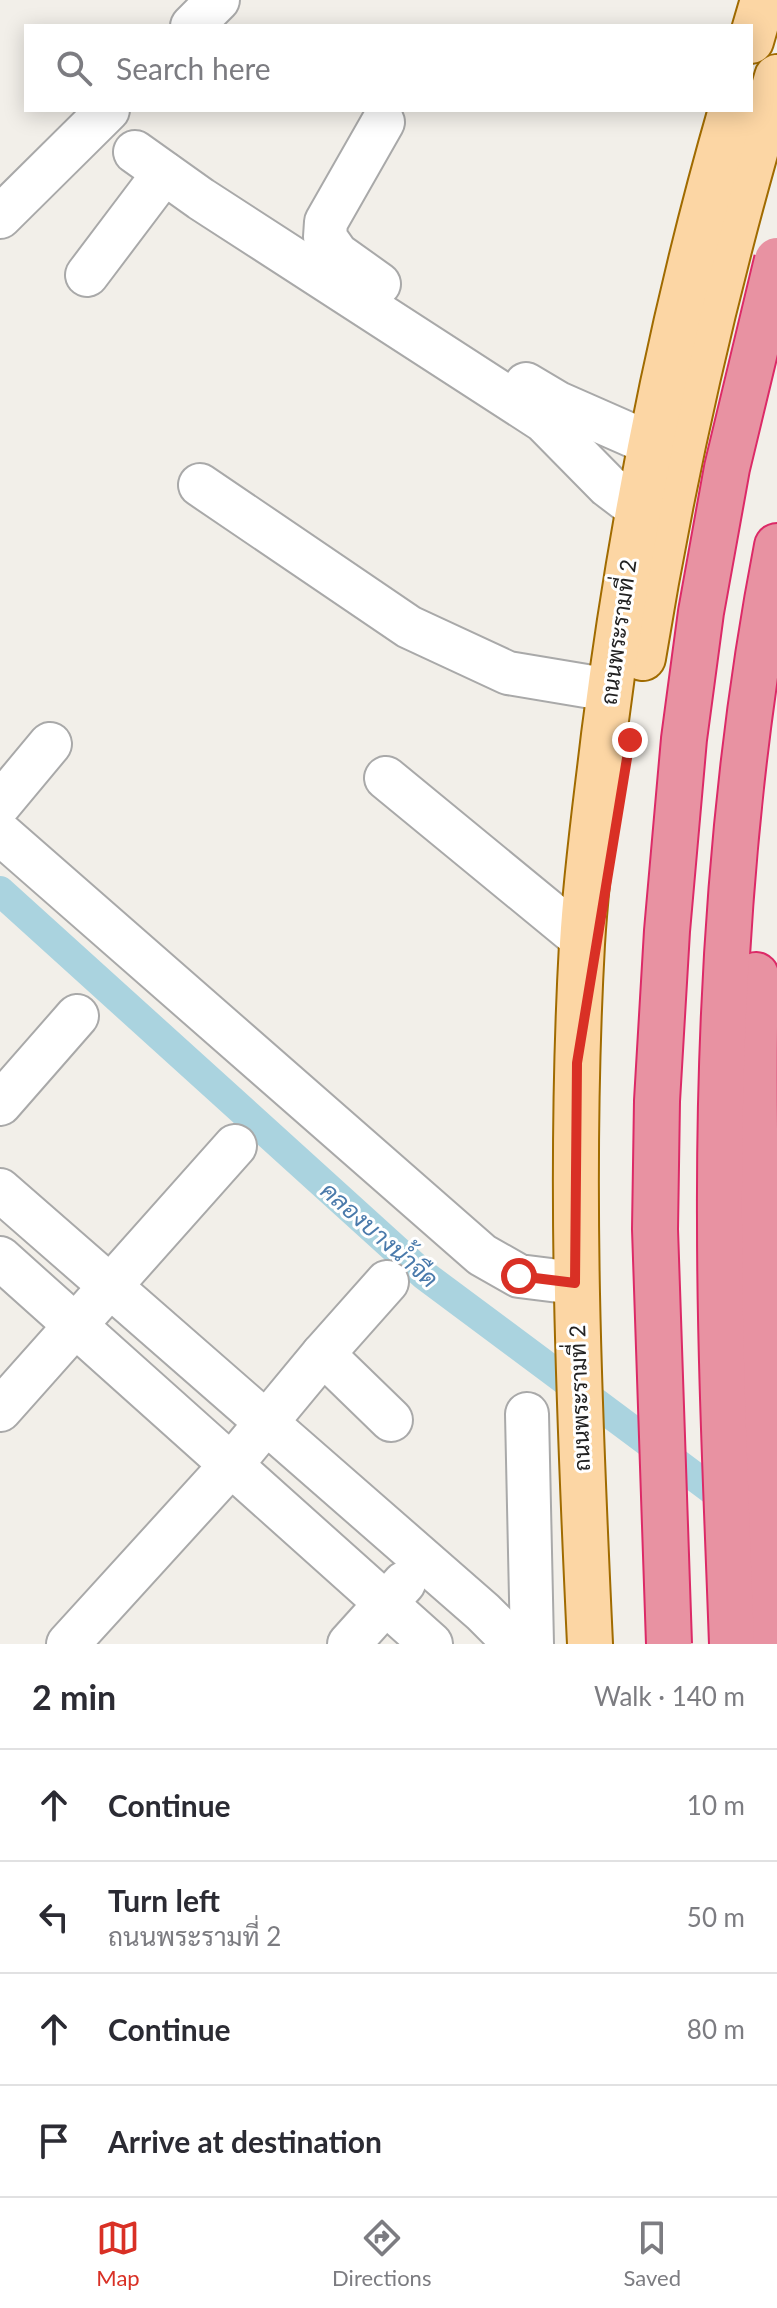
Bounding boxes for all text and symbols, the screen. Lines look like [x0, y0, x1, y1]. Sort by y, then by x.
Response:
search box [24, 24, 753, 112]
icon: search [52, 46, 96, 90]
text: Search here [116, 50, 271, 86]
street label: ถนนพระรามที่ 2 [589, 557, 642, 707]
route end [612, 722, 648, 758]
water label: คลองบางน้ำจืด [315, 1172, 447, 1293]
route start [501, 1258, 537, 1294]
street label: ถนนพระรามที่ 2 [558, 1324, 595, 1472]
text: 2 min [32, 1676, 116, 1717]
text: Walk · 140 m [594, 1680, 745, 1712]
icon: ahead [32, 1783, 76, 1827]
text: Continue [108, 1787, 231, 1823]
text: 10 m [687, 1789, 745, 1821]
text: Turn left [108, 1882, 220, 1918]
icon: left [32, 1895, 76, 1939]
text: 50 m [687, 1901, 745, 1933]
text: ถนนพระรามที่ 2 [108, 1920, 281, 1952]
icon: ahead [32, 2007, 76, 2051]
text: Continue [108, 2011, 231, 2047]
text: 80 m [687, 2013, 745, 2045]
icon: arrive [32, 2119, 76, 2163]
text: Arrive at destination [108, 2123, 382, 2159]
tab: Map [96, 2216, 140, 2291]
tab: Directions [332, 2216, 431, 2291]
tab: Saved [623, 2216, 681, 2291]

